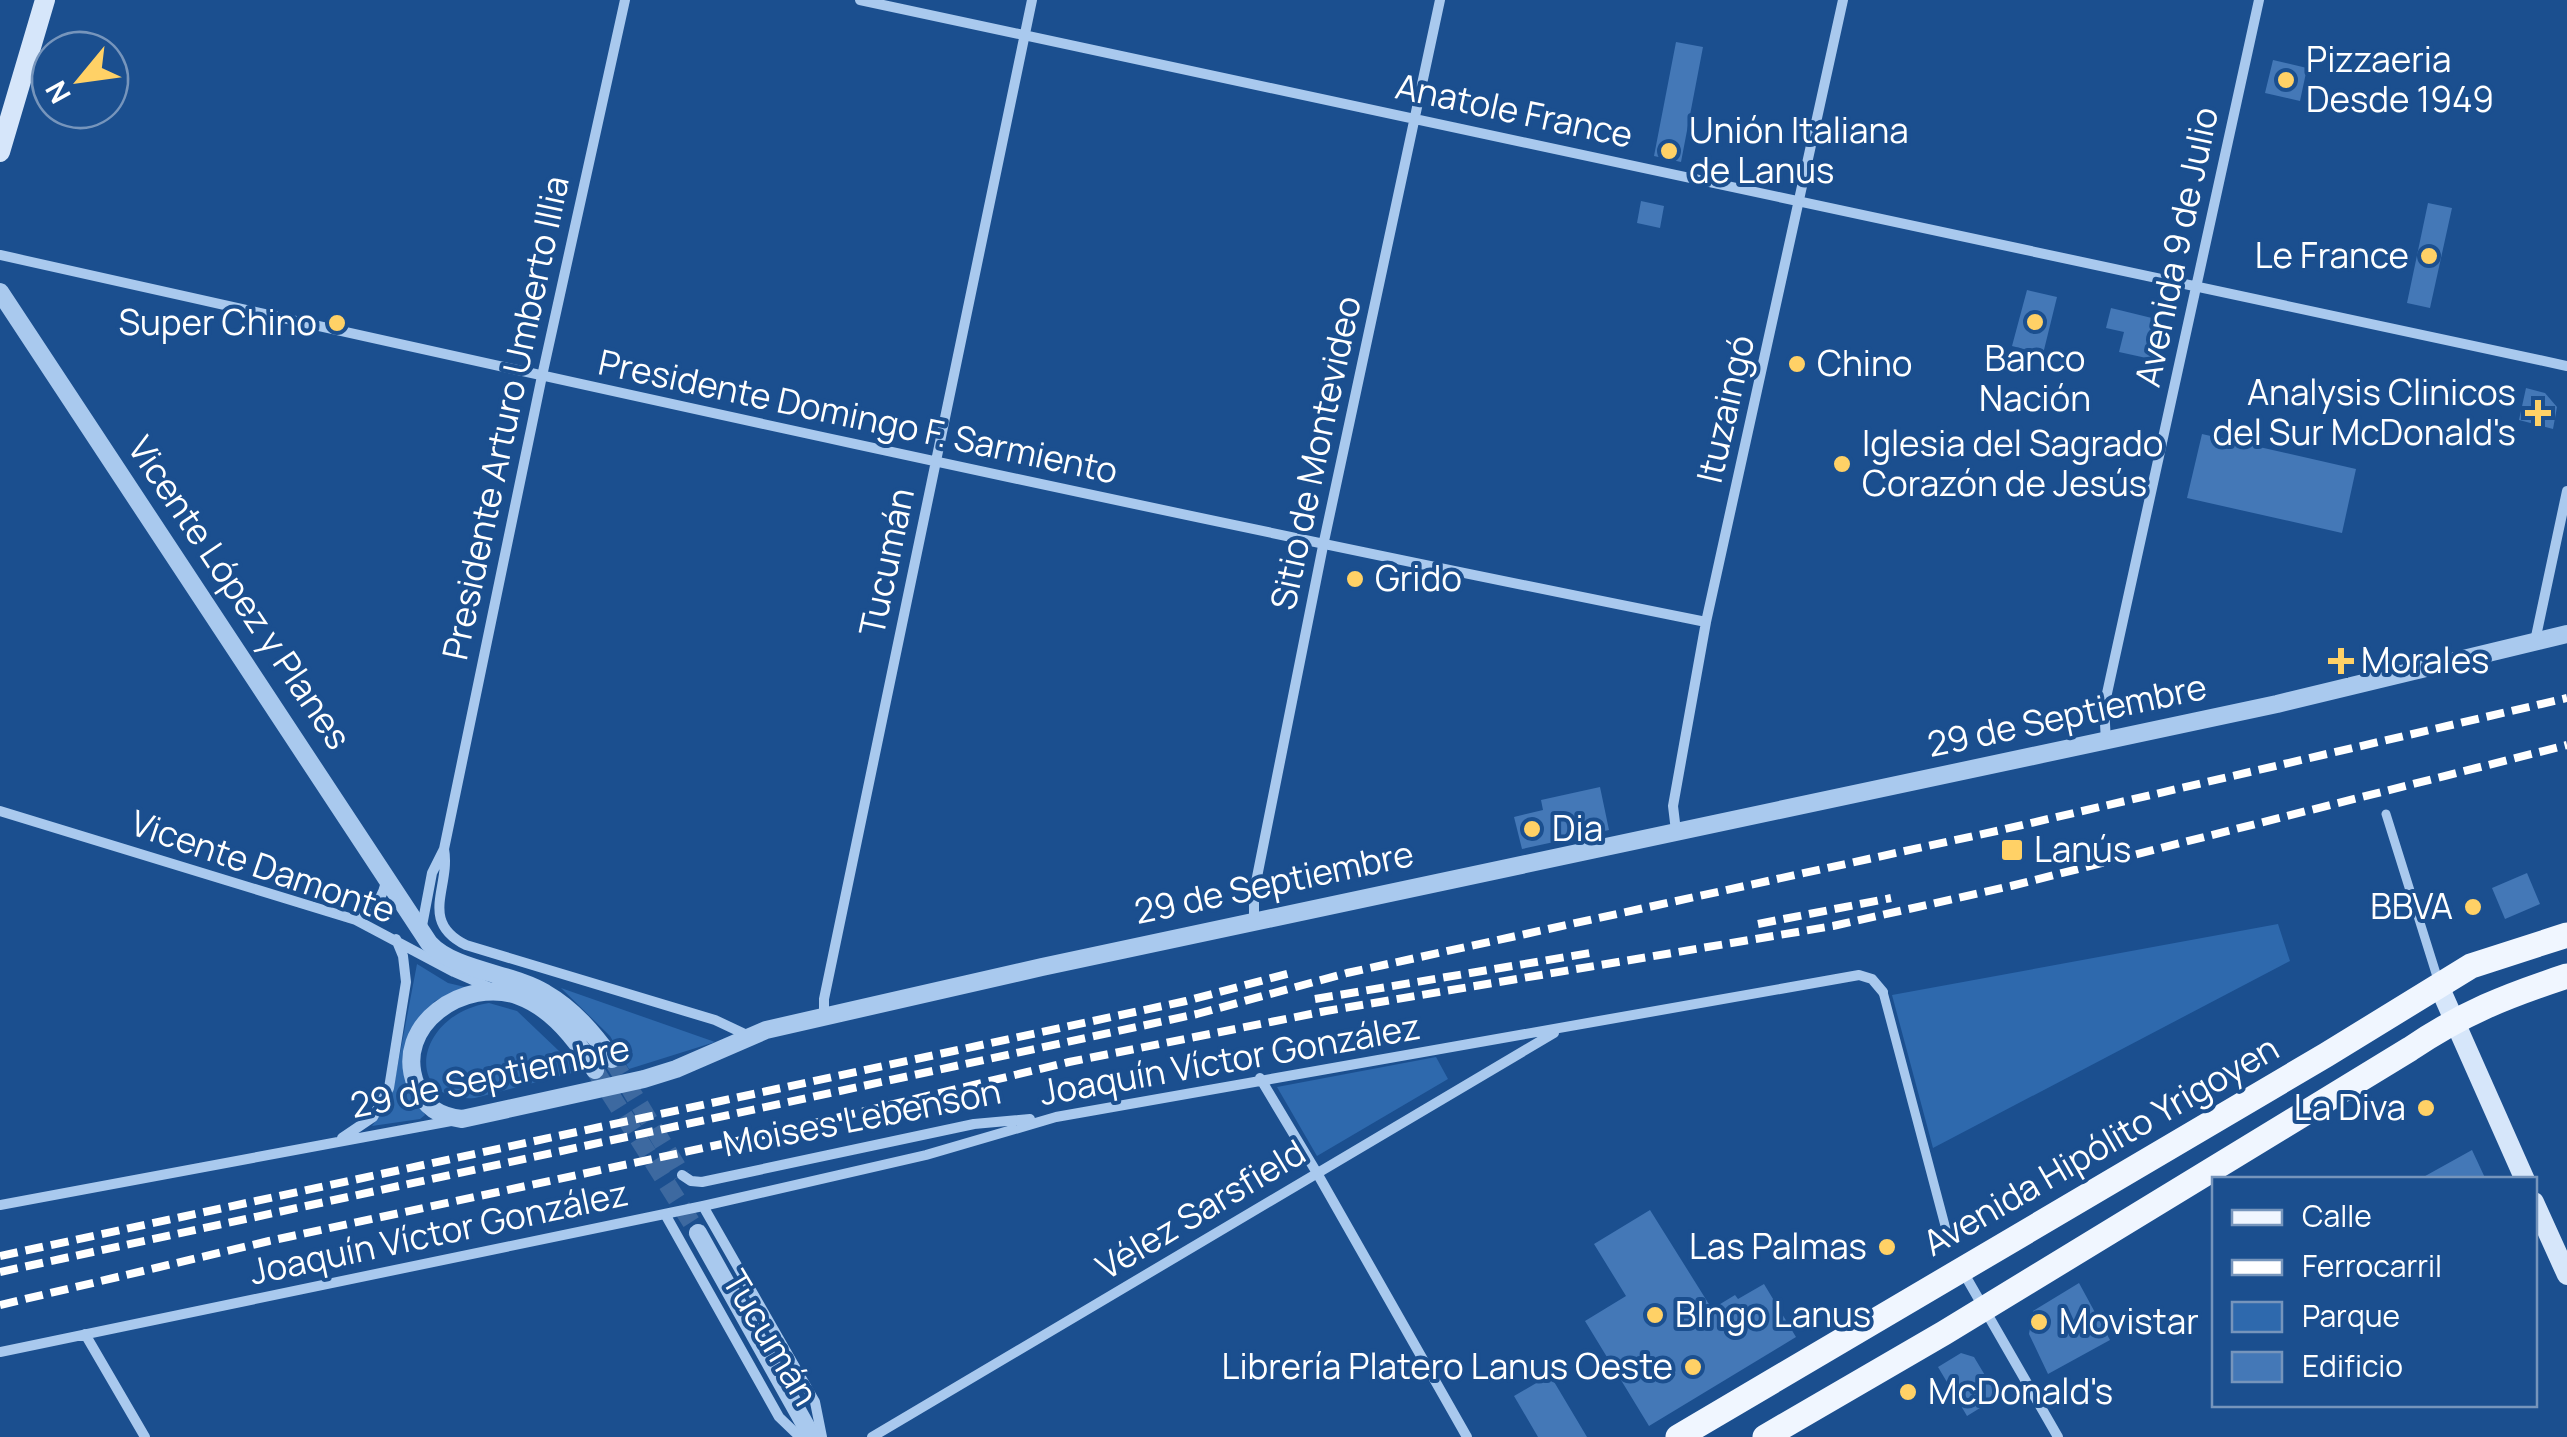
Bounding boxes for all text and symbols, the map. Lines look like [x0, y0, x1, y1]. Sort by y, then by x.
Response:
north arrow [30, 30, 130, 130]
place label: Pizzaeria Desde 1949 [2306, 35, 2494, 123]
street label: Anatole France [1391, 61, 1637, 159]
marker: Pizzaeria Desde 1949 [2275, 69, 2297, 91]
text: N [36, 75, 79, 111]
street label: Avenida 9 de Julio [2123, 102, 2229, 391]
place label: Unión Italiana de Lanus [1689, 106, 1909, 194]
marker: Unión Italiana de Lanus [1658, 140, 1680, 162]
street label: Presidente Arturo Umberto Illia [430, 171, 580, 664]
place label: Le France [2255, 231, 2409, 279]
marker: Le France [2418, 245, 2440, 267]
street label: Sitio de Montevideo [1258, 291, 1372, 614]
place label: Super Chino [118, 298, 317, 346]
marker: Banco Nación [2024, 311, 2046, 333]
marker: Super Chino [326, 312, 348, 334]
street label: Ituzaingó [1685, 330, 1765, 487]
place label: Banco Nación [1979, 334, 2091, 422]
street label: Presidente Domingo F. Sarmiento [594, 337, 1122, 495]
place label: Chino [1817, 339, 1912, 387]
marker: Chino [1786, 353, 1808, 375]
place label: Analysis Clinicos del Sur McDonald's [2212, 368, 2516, 456]
marker: Analysis Clinicos del Sur McDonald's [2525, 400, 2551, 426]
place label: Iglesia del Sagrado Corazón de Jesús [1862, 419, 2163, 507]
street label: Vicente López y Planes [117, 426, 363, 758]
marker: Iglesia del Sagrado Corazón de Jesús [1831, 453, 1853, 475]
street label: Tucumán [847, 483, 925, 640]
place label: Grido [1375, 554, 1462, 602]
marker: Grido [1344, 568, 1366, 590]
place label: Morales [2361, 636, 2490, 684]
marker: Morales [2330, 650, 2352, 672]
street label: 29 de Septiembre [1923, 662, 2211, 768]
street label: Vicente Damonte [125, 798, 402, 934]
place label: Dia [1552, 804, 1603, 852]
marker: Dia [1521, 818, 1543, 840]
place label: Lanús [2034, 825, 2131, 873]
street label: 29 de Septiembre [1130, 829, 1418, 935]
marker: Lanús [1999, 837, 2025, 863]
place label: BBVA [2370, 882, 2453, 930]
marker: BBVA [2462, 896, 2484, 918]
street label: Joaquín Víctor González [1036, 1002, 1424, 1116]
street label: 29 de Septiembre [346, 1023, 634, 1129]
street label: Avenida Hipólito Yrigoyen [1914, 1024, 2287, 1267]
street label: Moises Lebenson [719, 1067, 1005, 1167]
place label: La Diva [2294, 1083, 2406, 1131]
marker: La Diva [2415, 1097, 2437, 1119]
street label: Vélez Sarsfield [1087, 1128, 1314, 1290]
street label: Joaquín Víctor González [245, 1168, 632, 1296]
legend [2212, 1177, 2537, 1407]
text: Calle [2302, 1195, 2372, 1236]
place label: Las Palmas [1689, 1222, 1867, 1270]
marker: Las Palmas [1876, 1236, 1898, 1258]
text: Ferrocarril [2302, 1245, 2442, 1286]
street label: Tucumán [712, 1261, 830, 1414]
place label: BIngo Lanus [1675, 1290, 1871, 1338]
text: Parque [2302, 1295, 2400, 1336]
place label: Movistar [2059, 1297, 2199, 1345]
marker: BIngo Lanus [1644, 1304, 1666, 1326]
marker: Movistar [2028, 1311, 2050, 1333]
place label: Librería Platero Lanus Oeste [1222, 1342, 1673, 1390]
text: Edificio [2302, 1345, 2403, 1386]
marker: Librería Platero Lanus Oeste [1682, 1356, 1704, 1378]
place label: McDonald's [1928, 1367, 2113, 1415]
marker: McDonald's [1897, 1381, 1919, 1403]

